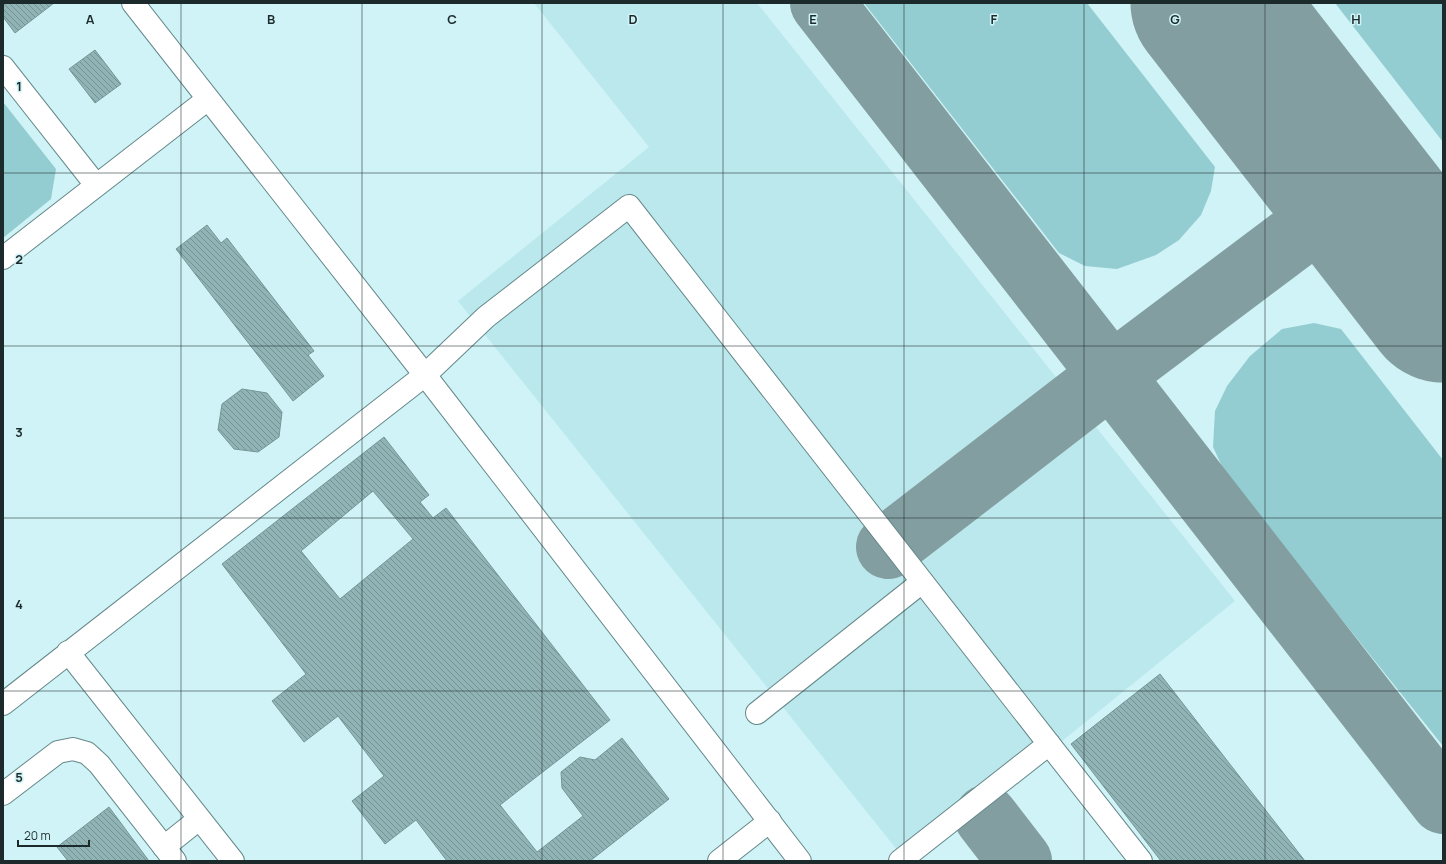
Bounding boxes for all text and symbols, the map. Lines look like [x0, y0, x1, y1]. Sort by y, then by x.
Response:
text: A [86, 10, 95, 28]
text: B [267, 10, 275, 28]
text: C [447, 10, 457, 28]
text: D [628, 10, 638, 28]
text: E [809, 10, 817, 28]
text: F [991, 10, 998, 28]
text: G [1170, 10, 1180, 28]
text: H [1351, 10, 1361, 28]
text: 1 [16, 77, 22, 95]
text: 2 [15, 250, 23, 268]
text: 3 [15, 423, 23, 441]
text: 4 [15, 595, 23, 613]
text: 5 [15, 768, 23, 786]
scale bar [18, 822, 89, 848]
text: 20 m [24, 827, 51, 844]

